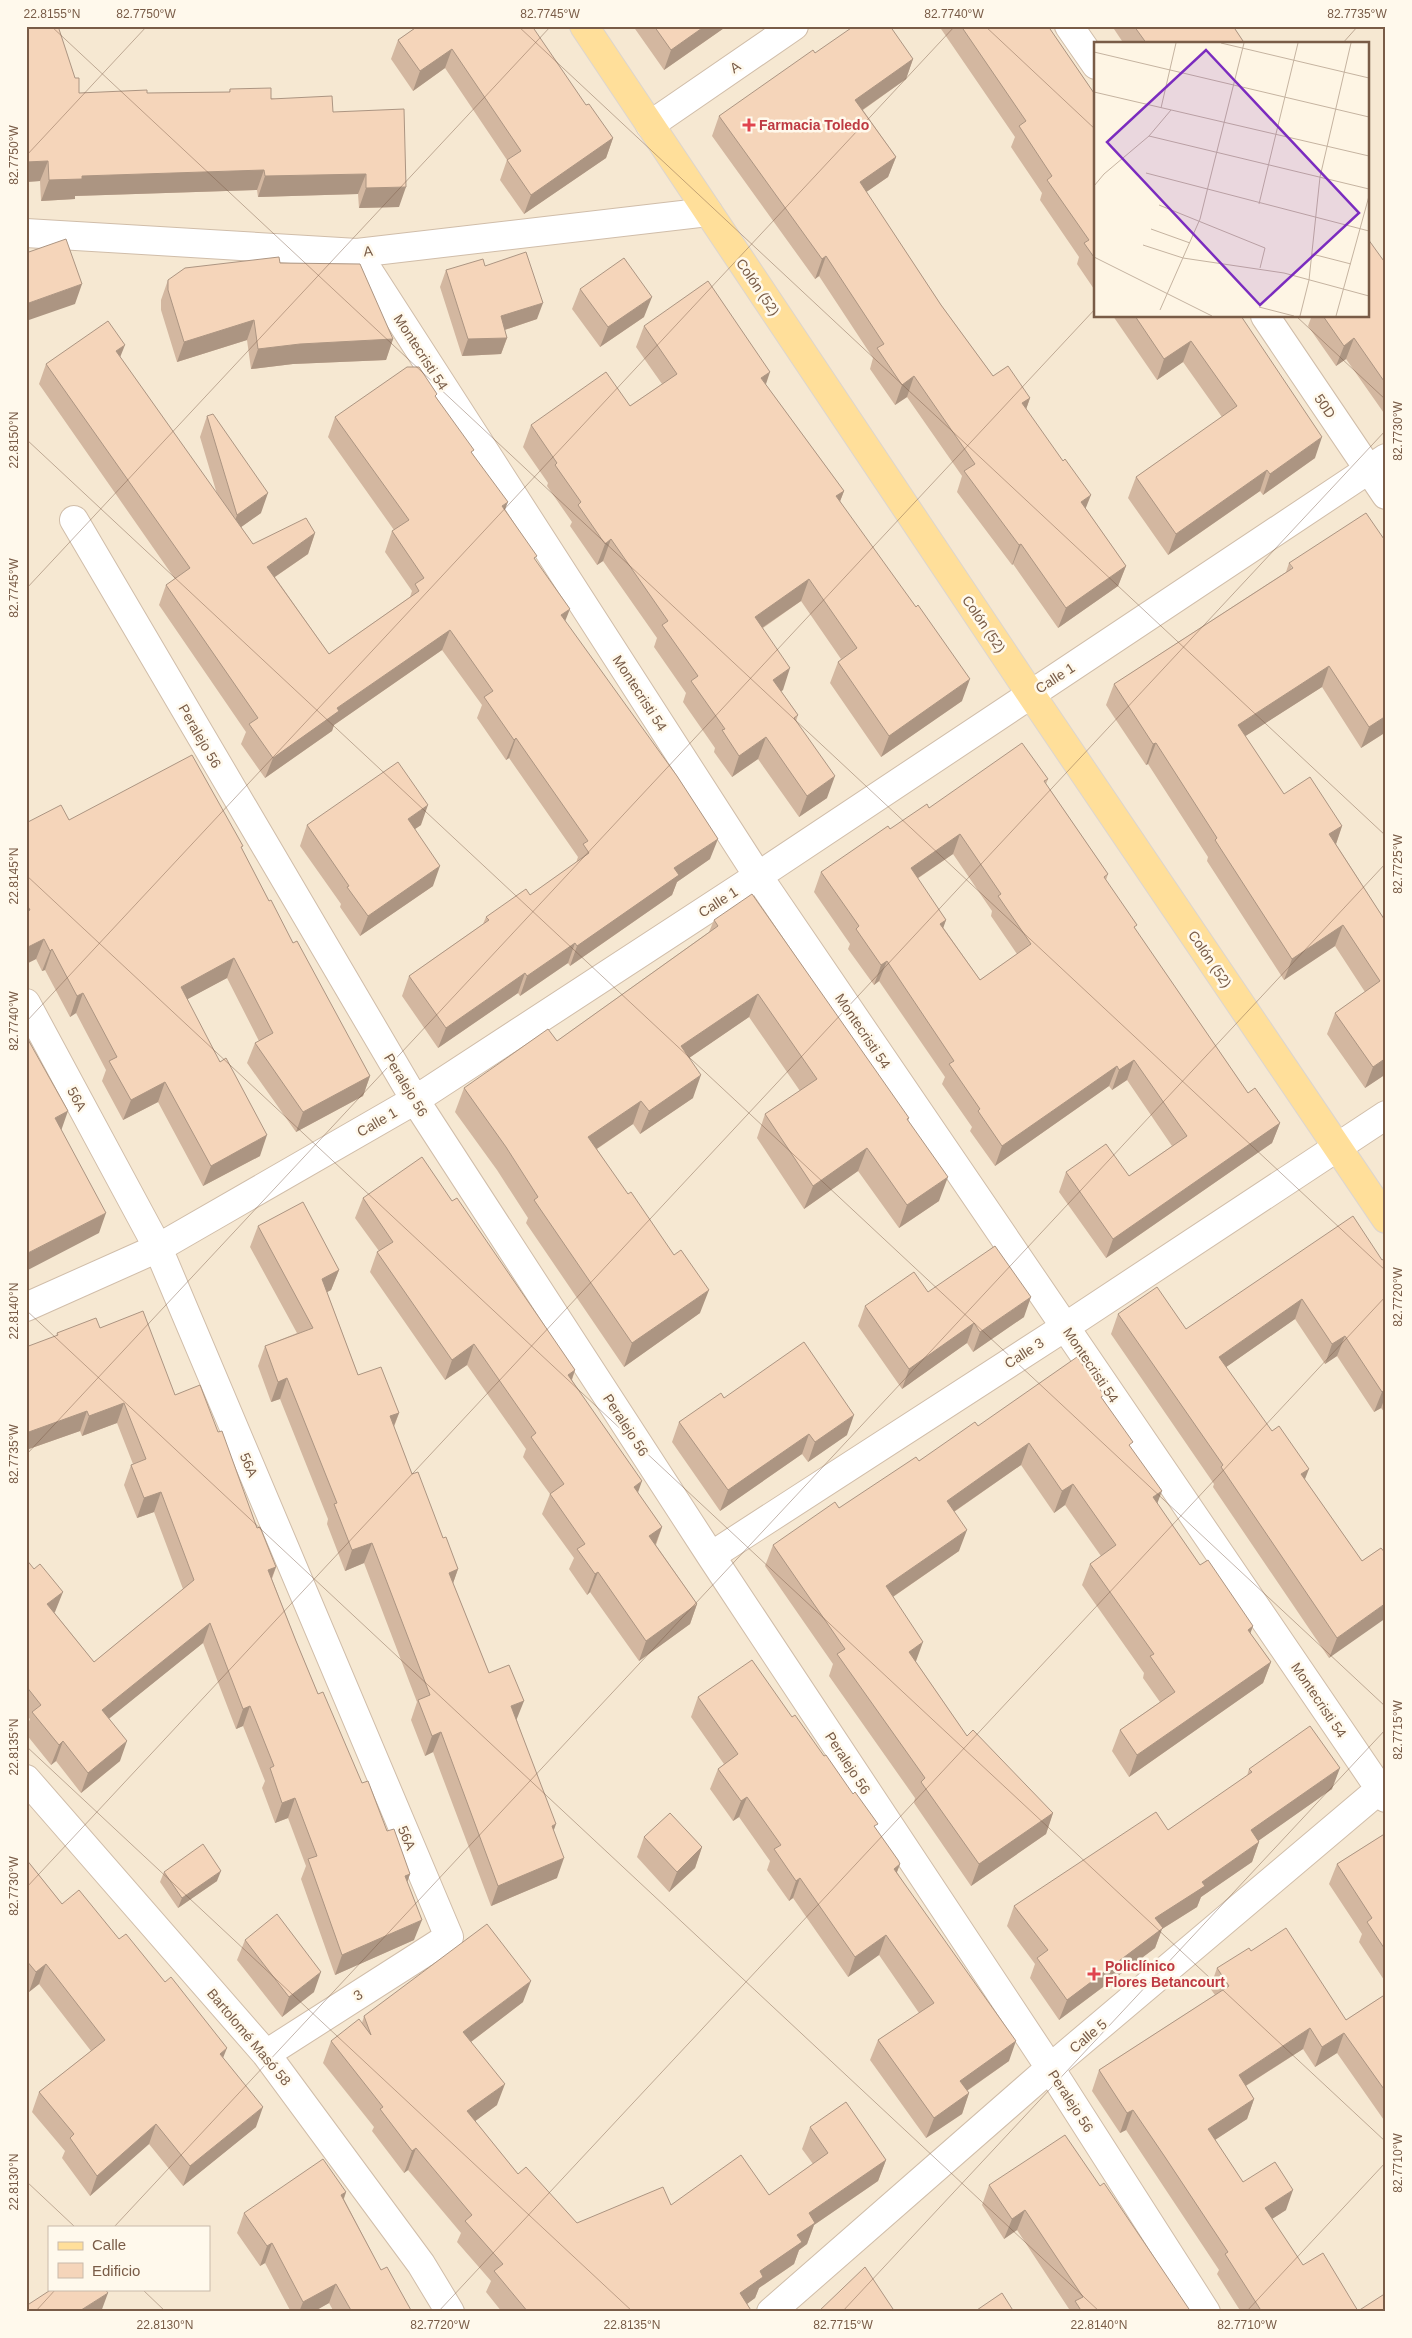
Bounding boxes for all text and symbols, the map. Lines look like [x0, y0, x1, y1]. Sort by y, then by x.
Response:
text: 22.8155°N [24, 7, 80, 21]
text: 82.7750°W [116, 7, 176, 21]
text: 82.7745°W [520, 7, 580, 21]
text: 82.7740°W [924, 7, 984, 21]
text: 82.7735°W [1327, 7, 1387, 21]
inset map [1094, 42, 1370, 318]
street label: A [727, 57, 744, 76]
place label: Farmacia Toledo [759, 117, 869, 133]
marker: Farmacia Toledo [743, 119, 755, 131]
text: 82.7750°W [7, 125, 21, 185]
street label: A [363, 242, 374, 259]
street label: Colón (52) [733, 255, 783, 319]
street label: Montecristi 54 [391, 311, 452, 393]
street label: 50D [1311, 391, 1339, 421]
text: 82.7730°W [1391, 401, 1405, 461]
text: 22.8150°N [7, 412, 21, 468]
text: 82.7745°W [7, 558, 21, 618]
street label: Colón (52) [959, 592, 1009, 656]
street label: Montecristi 54 [610, 652, 671, 734]
street label: Calle 1 [1032, 659, 1078, 697]
street label: Peralejo 56 [175, 701, 225, 771]
text: 82.7725°W [1391, 834, 1405, 894]
text: 22.8145°N [7, 848, 21, 904]
street label: Calle 1 [695, 883, 741, 921]
street label: Colón (52) [1185, 927, 1235, 991]
street label: Montecristi 54 [832, 990, 894, 1072]
text: 82.7740°W [7, 991, 21, 1051]
street label: Peralejo 56 [381, 1051, 431, 1120]
street label: 56A [64, 1084, 90, 1114]
street label: Calle 1 [354, 1104, 400, 1140]
text: 82.7720°W [1391, 1267, 1405, 1327]
text: 22.8140°N [7, 1283, 21, 1339]
street label: Montecristi 54 [1060, 1324, 1122, 1406]
street label: Calle 3 [1001, 1334, 1047, 1372]
street label: Peralejo 56 [600, 1391, 652, 1459]
text: 82.7735°W [7, 1424, 21, 1484]
street label: 56A [237, 1450, 261, 1480]
street label: Montecristi 54 [1288, 1659, 1350, 1741]
text: 82.7715°W [1391, 1700, 1405, 1760]
text: 22.8135°N [7, 1719, 21, 1775]
street label: Peralejo 56 [822, 1729, 874, 1797]
street label: 56A [395, 1823, 419, 1853]
text: 82.7730°W [7, 1856, 21, 1916]
place label: Policlínico Flores Betancourt [1105, 1958, 1225, 1990]
marker: Policlínico Flores Betancourt [1087, 1967, 1101, 1981]
street label: Bartolomé Masó 58 [204, 1985, 294, 2089]
street label: 3 [350, 1986, 366, 2004]
street label: Calle 5 [1066, 2016, 1110, 2056]
street label: Peralejo 56 [1045, 2067, 1097, 2135]
text: 82.7710°W [1391, 2133, 1405, 2193]
text: 22.8130°N [7, 2154, 21, 2210]
legend [48, 2226, 210, 2290]
text: Calle [92, 2236, 126, 2253]
text: Edificio [92, 2262, 140, 2279]
text: 22.8130°N [137, 2318, 193, 2332]
text: 82.7720°W [410, 2318, 470, 2332]
text: 22.8135°N [604, 2318, 660, 2332]
text: 82.7715°W [813, 2318, 873, 2332]
text: 22.8140°N [1071, 2318, 1127, 2332]
text: 82.7710°W [1217, 2318, 1277, 2332]

